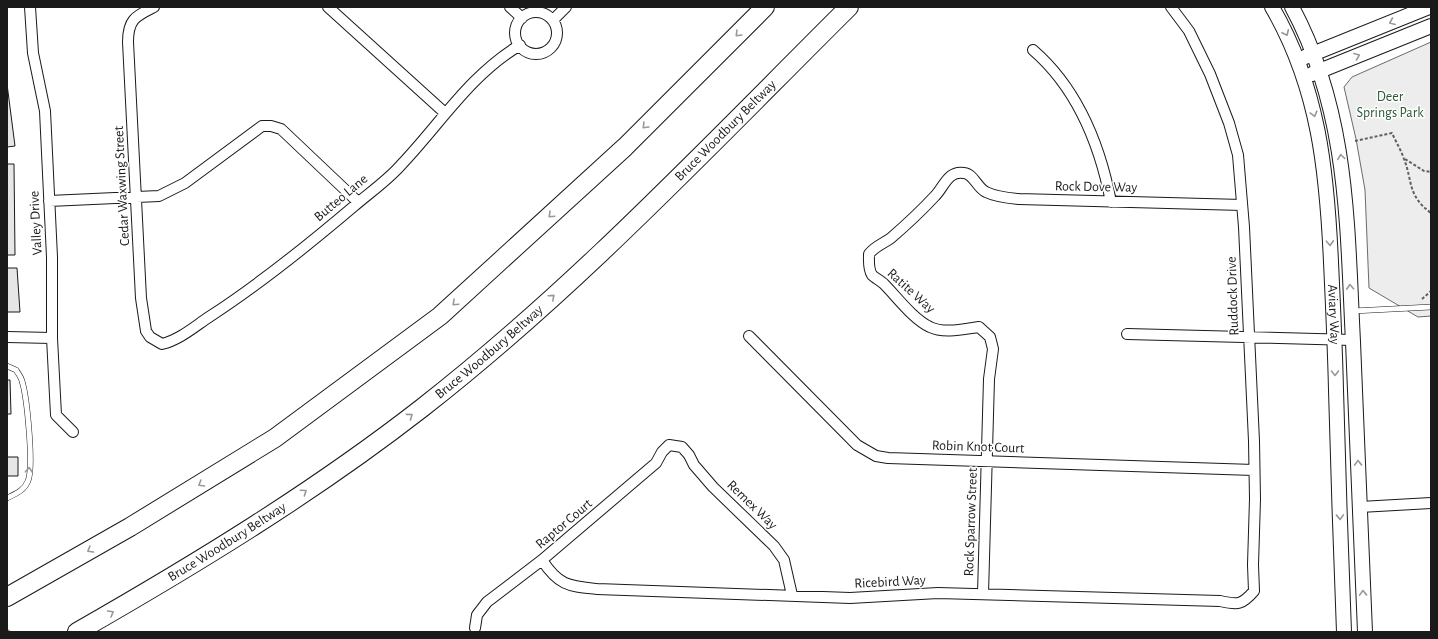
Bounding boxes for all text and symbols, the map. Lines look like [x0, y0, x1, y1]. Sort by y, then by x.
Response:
one-way arrow [1389, 17, 1396, 25]
one-way arrow [1281, 29, 1289, 36]
one-way arrow [735, 30, 743, 37]
one-way arrow [1352, 53, 1360, 61]
street label: Bruce Woodbury Beltway [672, 77, 779, 184]
park label: Deer Springs Park [1356, 90, 1424, 120]
one-way arrow [1309, 110, 1318, 117]
one-way arrow [643, 121, 650, 129]
street label: Cedar Waxwing Street [112, 125, 132, 246]
one-way arrow [1337, 154, 1346, 160]
street label: Butteo Lane [312, 172, 370, 224]
street label: Rock Dove Way [1055, 179, 1137, 195]
street label: Valley Drive [27, 190, 45, 256]
one-way arrow [548, 210, 555, 217]
one-way arrow [1326, 240, 1334, 246]
street label: Ruddock Drive [1225, 256, 1241, 336]
street label: Ratite Way [884, 266, 938, 316]
street label: Aviary Way [1325, 284, 1342, 345]
one-way arrow [1346, 284, 1355, 290]
one-way arrow [548, 294, 555, 301]
one-way arrow [452, 298, 460, 306]
street label: Bruce Woodbury Beltway [433, 303, 546, 402]
one-way arrow [1331, 370, 1339, 376]
one-way arrow [406, 414, 413, 421]
street label: Robin Knot Court [932, 438, 1025, 456]
one-way arrow [1354, 460, 1362, 466]
one-way arrow [25, 467, 34, 473]
street label: Rock Sparrow Street [962, 467, 980, 577]
street label: Remex Way [724, 478, 780, 532]
one-way arrow [198, 479, 205, 486]
one-way arrow [300, 489, 307, 497]
street label: Raptor Court [533, 496, 595, 551]
street label: Bruce Woodbury Beltway [166, 500, 289, 584]
one-way arrow [1335, 514, 1344, 520]
one-way arrow [87, 546, 94, 553]
street label: Ricebird Way [854, 573, 926, 591]
one-way arrow [1359, 590, 1368, 596]
one-way arrow [107, 610, 114, 617]

